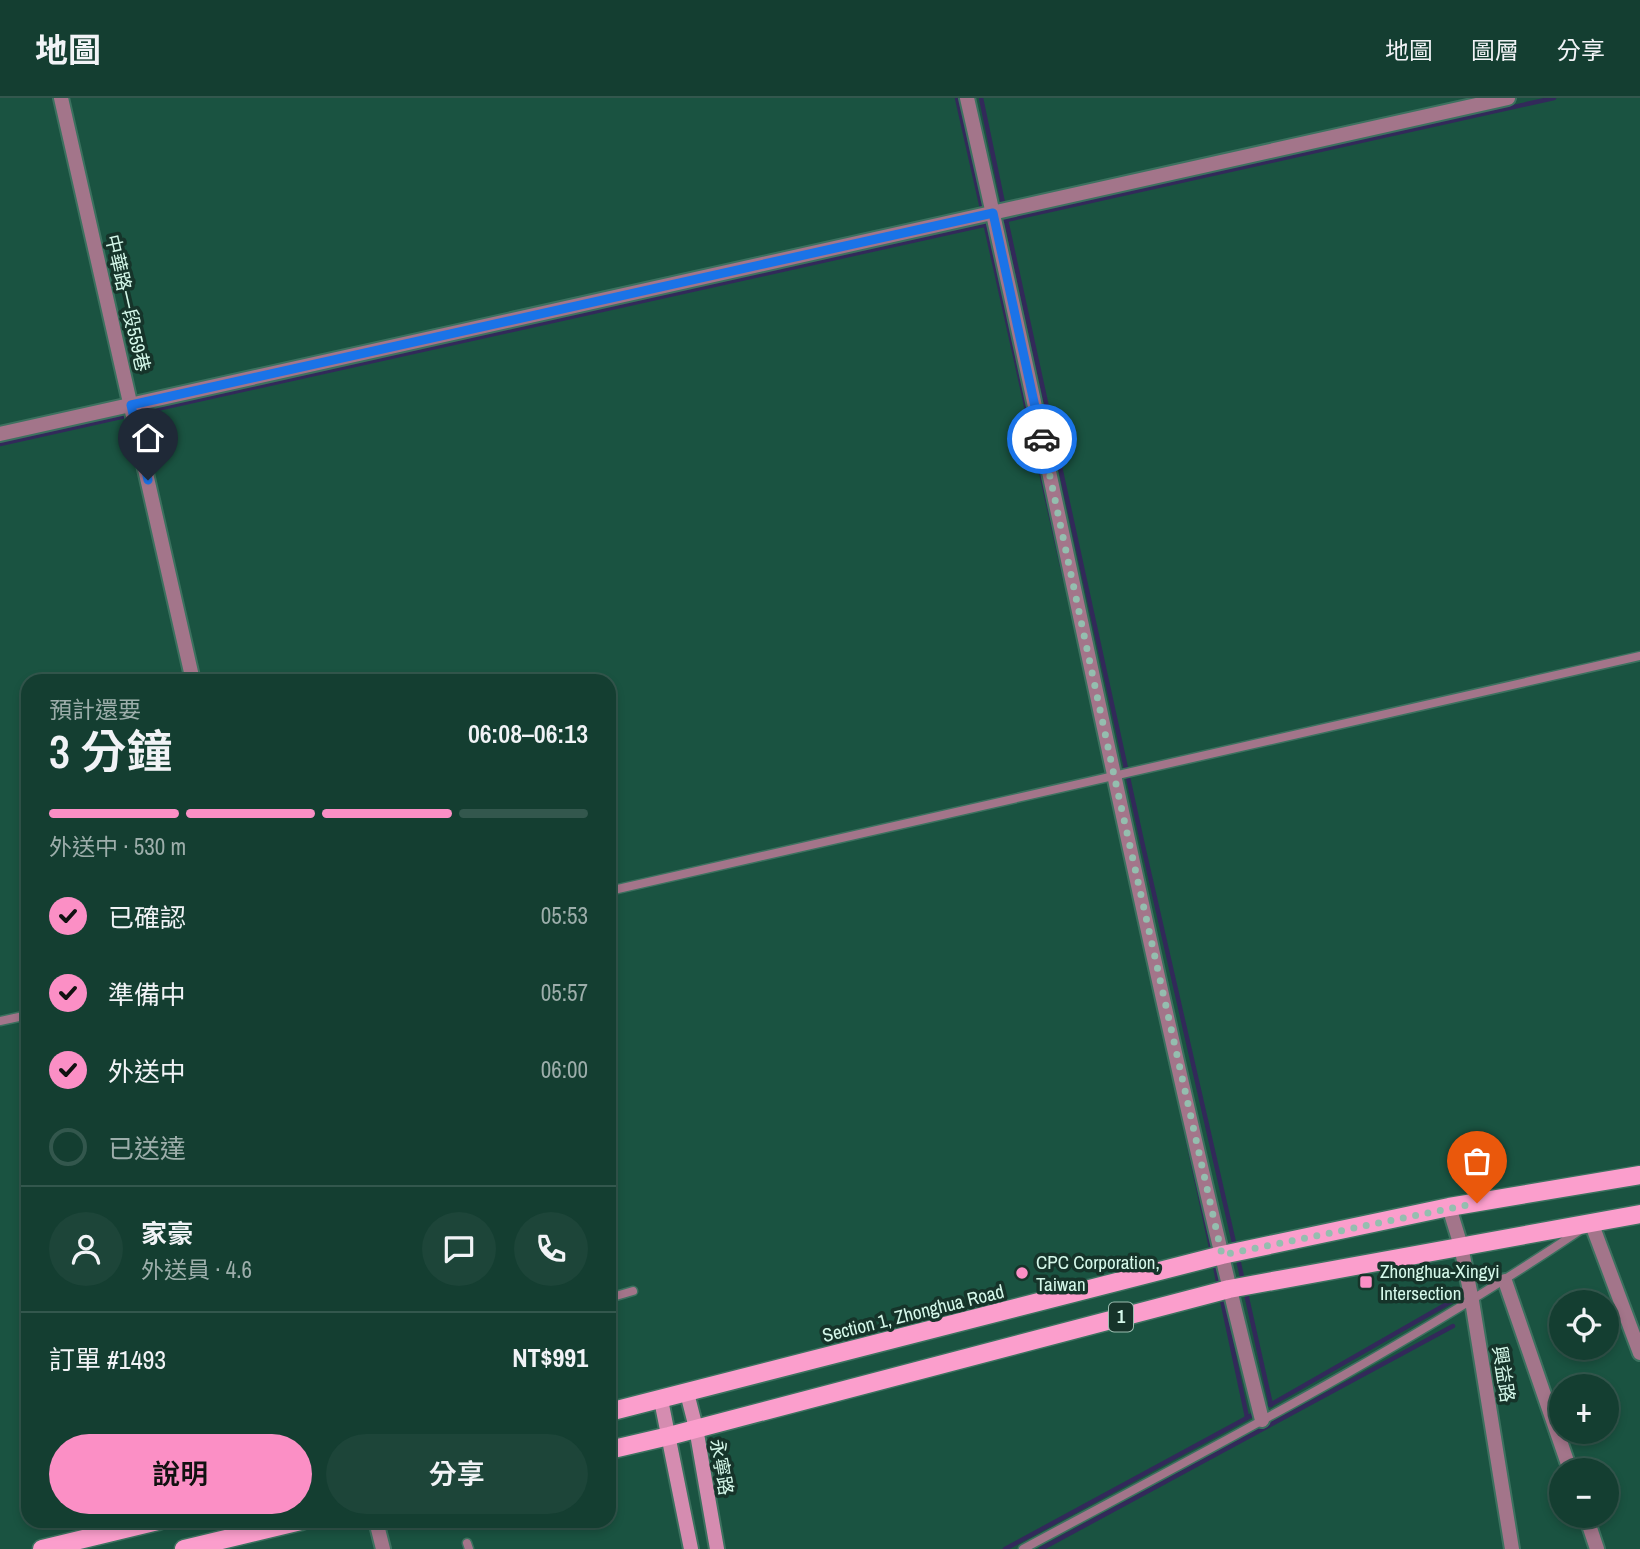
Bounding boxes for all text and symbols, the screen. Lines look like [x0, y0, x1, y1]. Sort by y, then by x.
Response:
text: 地圖 [35, 28, 101, 72]
text: 地圖 [1385, 34, 1433, 66]
text: 圖層 [1471, 34, 1519, 66]
text: 分享 [1557, 34, 1605, 66]
street label: 中華路一段559巷 [100, 232, 156, 374]
courier [1007, 404, 1077, 474]
pin [118, 408, 178, 480]
icon: home [129, 419, 167, 457]
icon: car [1023, 420, 1061, 458]
text: 預計還要 [49, 694, 141, 725]
text: 06:08–06:13 [468, 716, 588, 751]
text: 3 分鐘 [49, 720, 172, 782]
text: 外送中 · 530 m [49, 831, 186, 862]
icon: check [49, 897, 87, 935]
text: 已確認 [108, 900, 186, 935]
text: 05:53 [541, 900, 588, 931]
icon: check [49, 974, 87, 1012]
text: 準備中 [108, 977, 186, 1012]
text: 05:57 [541, 977, 588, 1008]
icon: check [49, 1051, 87, 1089]
text: 外送中 [108, 1054, 186, 1089]
text: 06:00 [541, 1054, 588, 1085]
text: 已送達 [108, 1131, 186, 1166]
pin [1447, 1131, 1507, 1203]
icon: bag [1458, 1142, 1496, 1180]
button: person [49, 1212, 123, 1286]
button: chat [422, 1212, 496, 1286]
button: phone [514, 1212, 588, 1286]
text: 家豪 [141, 1216, 193, 1251]
place label: CPC Corporation, Taiwan [1036, 1249, 1160, 1297]
text: 外送員 · 4.6 [141, 1254, 252, 1285]
place label: Zhonghua-Xingyi Intersection [1380, 1258, 1500, 1306]
marker: CPC Corporation, Taiwan [1014, 1265, 1030, 1281]
marker: Zhonghua-Xingyi Intersection [1358, 1274, 1374, 1290]
street label: Section 1, Zhonghua Road [819, 1278, 1007, 1348]
map controls [1549, 1290, 1619, 1528]
button: locate [1549, 1290, 1619, 1360]
road number: 1 [1109, 1302, 1133, 1332]
text: NT$991 [512, 1340, 588, 1375]
text: 訂單 #1493 [49, 1342, 166, 1377]
street label: 興益路 [1487, 1344, 1521, 1404]
button: + [1549, 1374, 1619, 1444]
button: 說明 [49, 1434, 312, 1514]
button: 分享 [326, 1434, 588, 1514]
street label: 永寧路 [704, 1437, 740, 1497]
button: − [1549, 1458, 1619, 1528]

